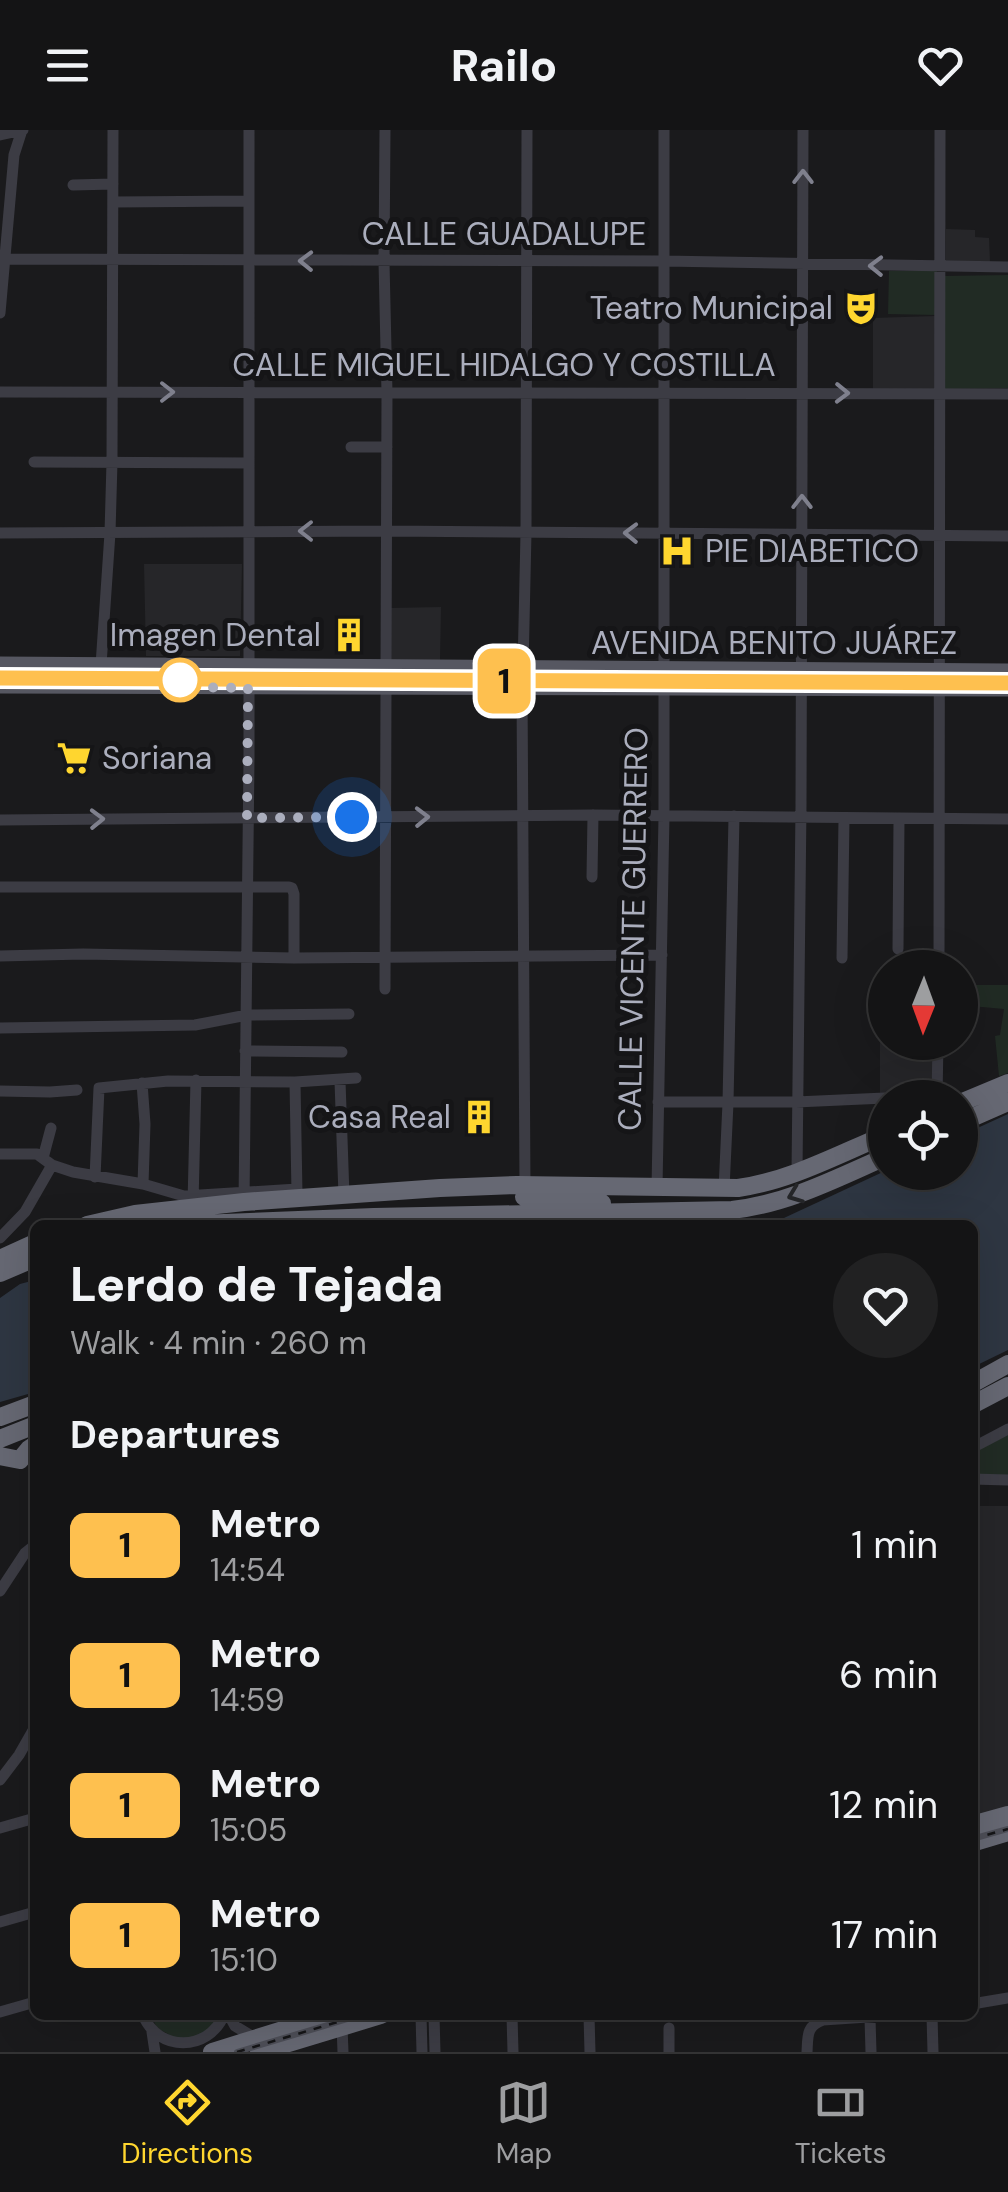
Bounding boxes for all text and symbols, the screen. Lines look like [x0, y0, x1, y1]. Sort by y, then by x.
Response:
text: Railo [451, 36, 557, 95]
icon: menu [40, 38, 95, 93]
icon: heart [913, 38, 968, 93]
one-way arrow [792, 169, 814, 184]
street label: CALLE GUADALUPE [362, 213, 646, 255]
one-way arrow [297, 250, 312, 272]
one-way arrow [867, 255, 883, 276]
place label: Teatro Municipal [590, 287, 833, 329]
theatre icon: Teatro Municipal [842, 289, 880, 327]
street label: CALLE MIGUEL HIDALGO Y COSTILLA [232, 344, 776, 386]
one-way arrow [160, 381, 176, 403]
one-way arrow [836, 382, 851, 404]
one-way arrow [791, 494, 813, 510]
one-way arrow [297, 520, 312, 542]
one-way arrow [622, 522, 638, 544]
place label: PIE DIABETICO [705, 530, 919, 572]
hospital icon: PIE DIABETICO [658, 532, 696, 570]
place label: Imagen Dental [110, 614, 321, 656]
building icon: Imagen Dental [330, 616, 368, 654]
street label: AVENIDA BENITO JUÁREZ [591, 622, 957, 664]
line badge: 1 [472, 648, 536, 714]
text: 1 [498, 658, 510, 704]
unlabelled marker [159, 659, 201, 701]
street label: CALLE VICENTE GUERRERO [608, 727, 658, 1131]
place label: Soriana [102, 737, 212, 779]
supermarket icon: Soriana [55, 739, 93, 777]
your location [327, 792, 377, 842]
one-way arrow [416, 806, 431, 828]
one-way arrow [90, 808, 106, 830]
north arrow [868, 950, 978, 1060]
map controls [868, 950, 978, 1190]
button: locate [868, 1080, 978, 1190]
place label: Casa Real [308, 1096, 451, 1138]
building icon: Casa Real [460, 1098, 498, 1136]
one-way arrow [788, 1183, 805, 1203]
text: Lerdo de Tejada [70, 1253, 443, 1316]
button: heart [833, 1253, 938, 1358]
text: Walk · 4 min · 260 m [70, 1322, 367, 1364]
text: Departures [70, 1410, 281, 1460]
text: Metro [210, 1499, 321, 1549]
text: 1 min [851, 1520, 938, 1570]
text: 1 [119, 1522, 131, 1568]
text: 14:54 [210, 1549, 285, 1591]
text: Metro [210, 1629, 321, 1679]
text: 6 min [839, 1650, 938, 1700]
text: 1 [119, 1652, 131, 1698]
text: 14:59 [210, 1679, 285, 1721]
text: Metro [210, 1759, 321, 1809]
text: 12 min [829, 1780, 938, 1830]
text: 1 [119, 1782, 131, 1828]
text: 15:05 [210, 1809, 287, 1851]
text: Metro [210, 1889, 321, 1939]
text: 17 min [831, 1910, 938, 1960]
text: 1 [119, 1912, 131, 1958]
text: 15:10 [210, 1939, 278, 1981]
tab: Directions [121, 2075, 253, 2172]
tab: Map [496, 2075, 552, 2172]
tab: Tickets [795, 2075, 887, 2172]

